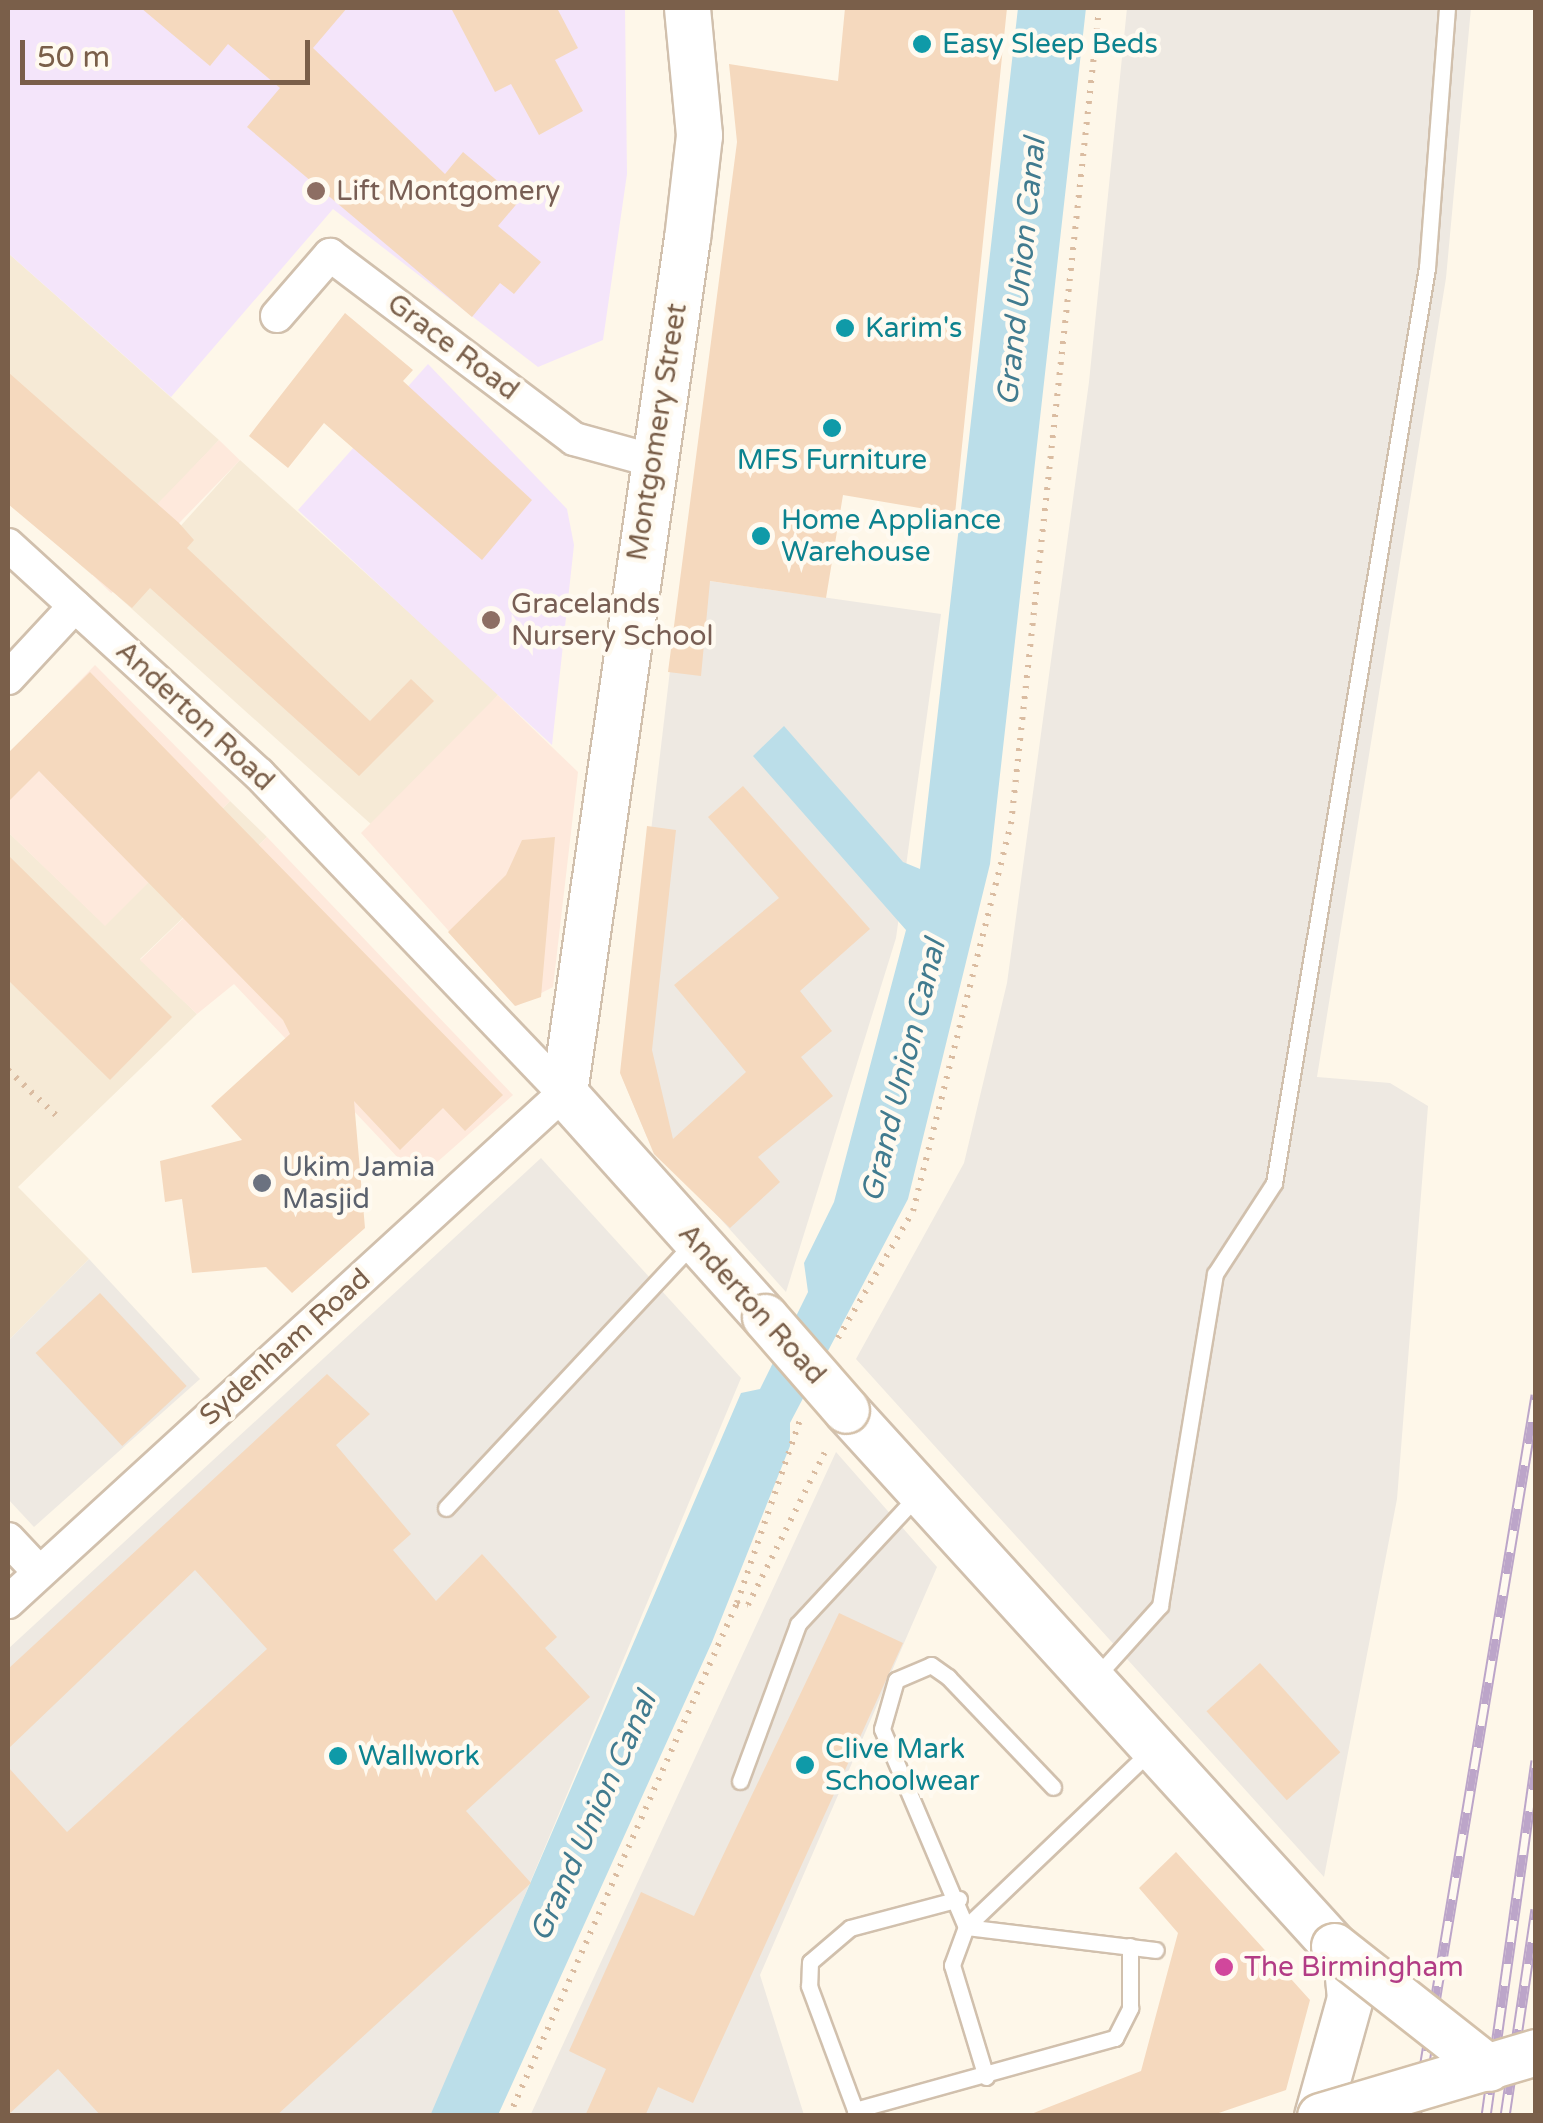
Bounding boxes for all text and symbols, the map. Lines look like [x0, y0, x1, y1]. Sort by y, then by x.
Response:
scale bar [25, 20, 315, 82]
place label: Easy Sleep Beds [942, 27, 1158, 61]
marker: Easy Sleep Beds [911, 33, 933, 55]
text: 50 m [37, 39, 110, 76]
water label: Grand Union Canal [990, 137, 1054, 407]
place label: Lift Montgomery [336, 174, 560, 208]
marker: Lift Montgomery [305, 180, 327, 202]
street label: Grace Road [381, 287, 525, 407]
street label: Montgomery Street [620, 301, 694, 563]
place label: Karim's [865, 311, 963, 345]
marker: Karim's [834, 317, 856, 339]
marker: MFS Furniture [821, 417, 843, 439]
place label: MFS Furniture [737, 443, 927, 477]
place label: Home Appliance Warehouse [781, 503, 1001, 569]
marker: Home Appliance Warehouse [750, 525, 772, 547]
place label: Gracelands Nursery School [511, 587, 713, 653]
marker: Gracelands Nursery School [480, 609, 502, 631]
street label: Anderton Road [109, 634, 281, 798]
water label: Grand Union Canal [854, 936, 954, 1206]
place label: Ukim Jamia Masjid [282, 1150, 435, 1216]
marker: Ukim Jamia Masjid [251, 1172, 273, 1194]
street label: Anderton Road [671, 1217, 833, 1391]
street label: Sydenham Road [193, 1262, 377, 1432]
water label: Grand Union Canal [523, 1687, 665, 1947]
place label: Clive Mark Schoolwear [825, 1732, 980, 1798]
place label: Wallwork [358, 1739, 480, 1773]
marker: Wallwork [327, 1745, 349, 1767]
marker: Clive Mark Schoolwear [794, 1754, 816, 1776]
place label: The Birmingham [1244, 1950, 1464, 1984]
marker: The Birmingham [1213, 1956, 1235, 1978]

